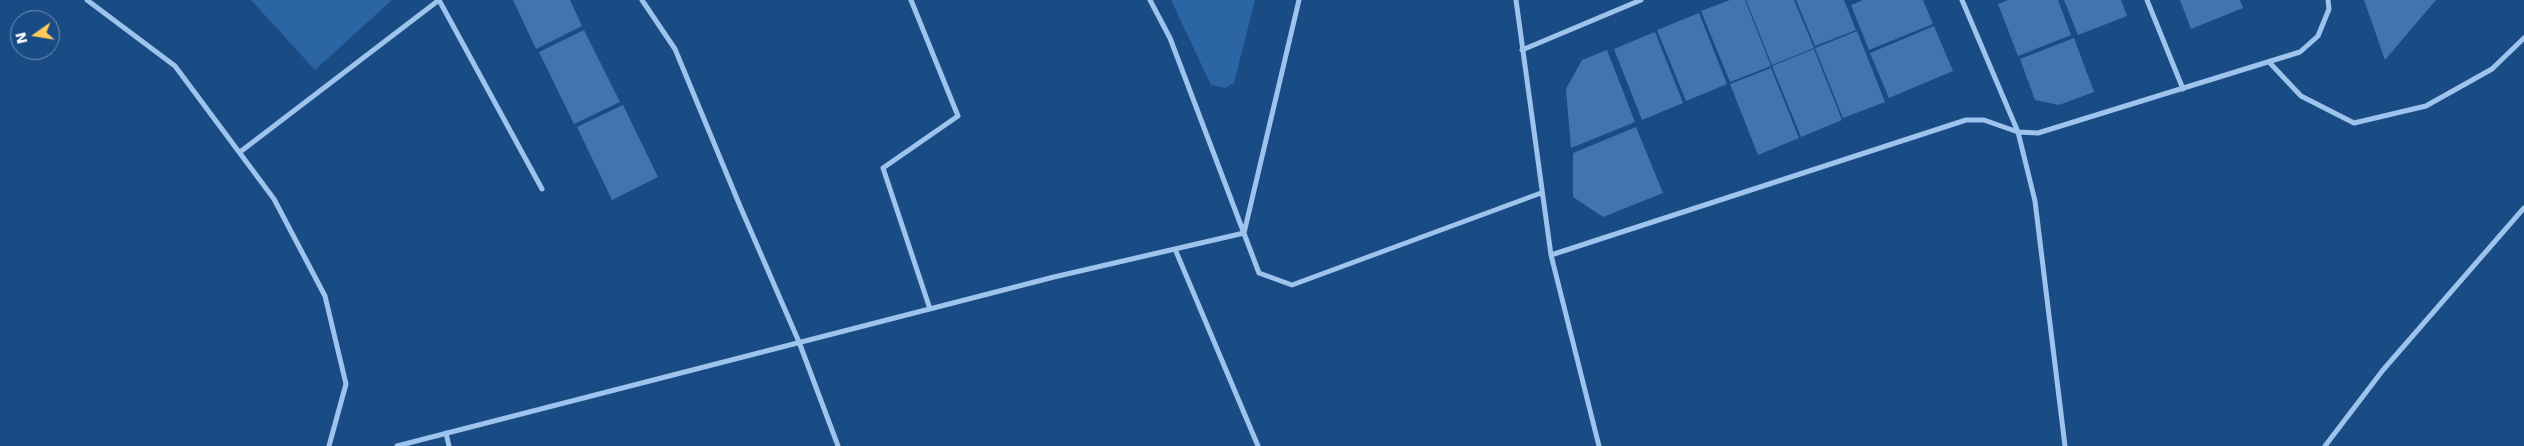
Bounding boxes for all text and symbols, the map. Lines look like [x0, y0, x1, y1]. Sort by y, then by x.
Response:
north arrow [10, 10, 60, 60]
text: N [12, 31, 30, 46]

